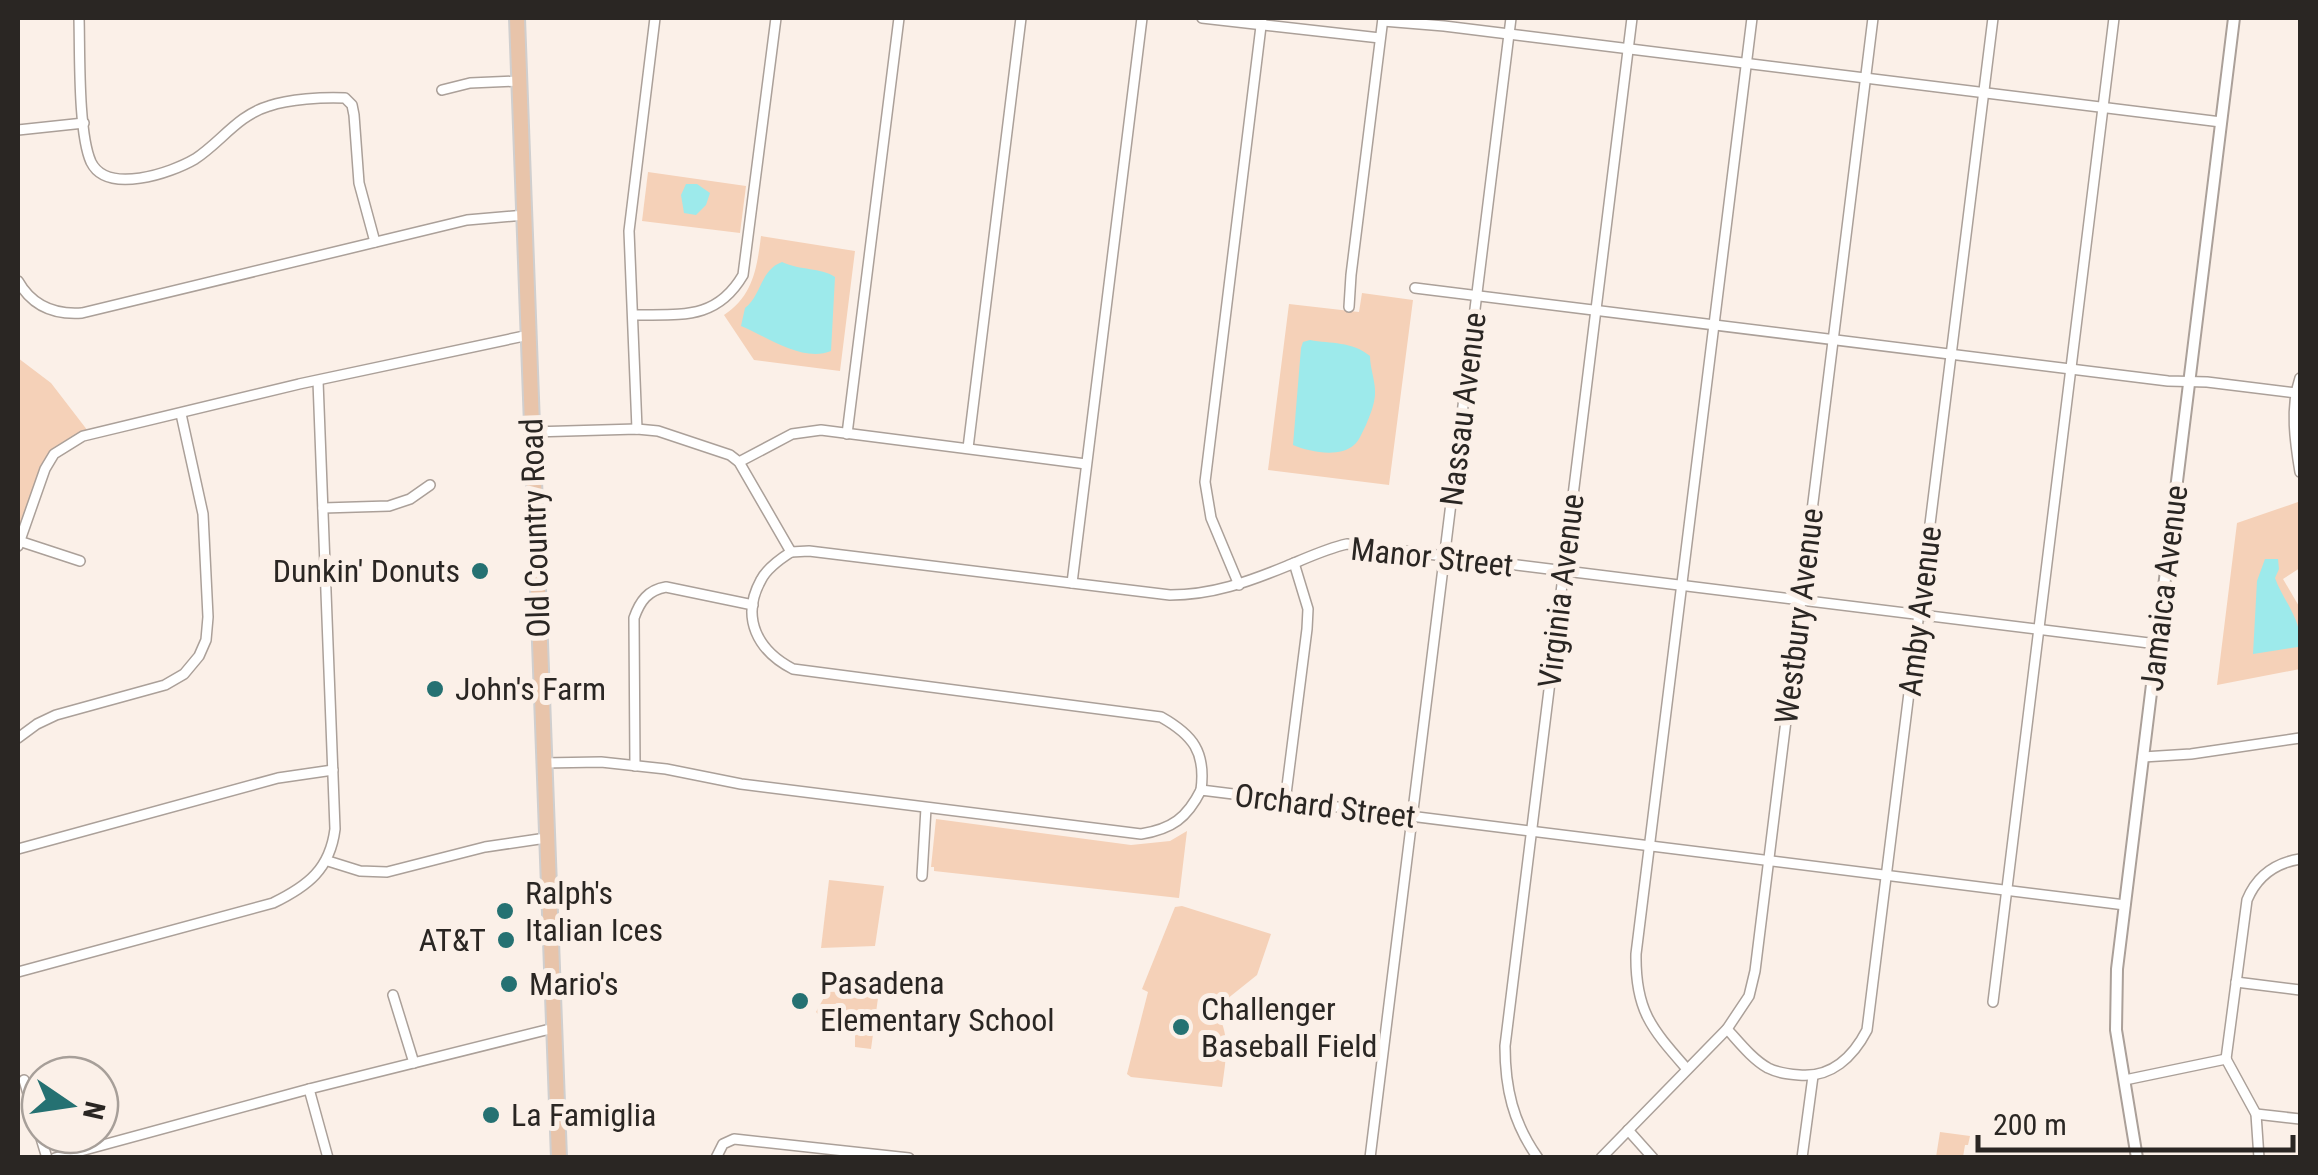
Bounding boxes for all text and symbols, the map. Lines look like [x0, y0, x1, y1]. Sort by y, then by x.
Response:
street label: Nassau Avenue [1432, 310, 1494, 508]
street label: Old Country Road [512, 418, 558, 638]
street label: Jamaica Avenue [2133, 483, 2195, 693]
street label: Virginia Avenue [1530, 492, 1592, 690]
street label: Westbury Avenue [1767, 506, 1831, 726]
street label: Amby Avenue [1891, 524, 1949, 698]
street label: Manor Street [1349, 530, 1515, 584]
place label: Dunkin' Donuts [273, 552, 460, 590]
marker: Dunkin' Donuts [469, 560, 491, 582]
place label: John's Farm [455, 670, 606, 708]
marker: John's Farm [424, 678, 446, 700]
street label: Orchard Street [1232, 776, 1418, 836]
place label: Ralph's Italian Ices [525, 874, 663, 949]
marker: Ralph's Italian Ices [494, 900, 516, 922]
place label: AT&T [419, 921, 486, 959]
marker: AT&T [495, 929, 517, 951]
place label: Pasadena Elementary School [820, 964, 1055, 1039]
place label: Mario's [529, 965, 618, 1003]
marker: Mario's [498, 973, 520, 995]
marker: Pasadena Elementary School [789, 990, 811, 1012]
place label: Challenger Baseball Field [1201, 990, 1377, 1065]
marker: Challenger Baseball Field [1170, 1016, 1192, 1038]
north arrow [20, 1055, 120, 1155]
scale bar [1978, 1090, 2293, 1152]
place label: La Famiglia [511, 1096, 656, 1134]
text: N [76, 1098, 112, 1123]
marker: La Famiglia [480, 1104, 502, 1126]
text: 200 m [1993, 1107, 2067, 1142]

